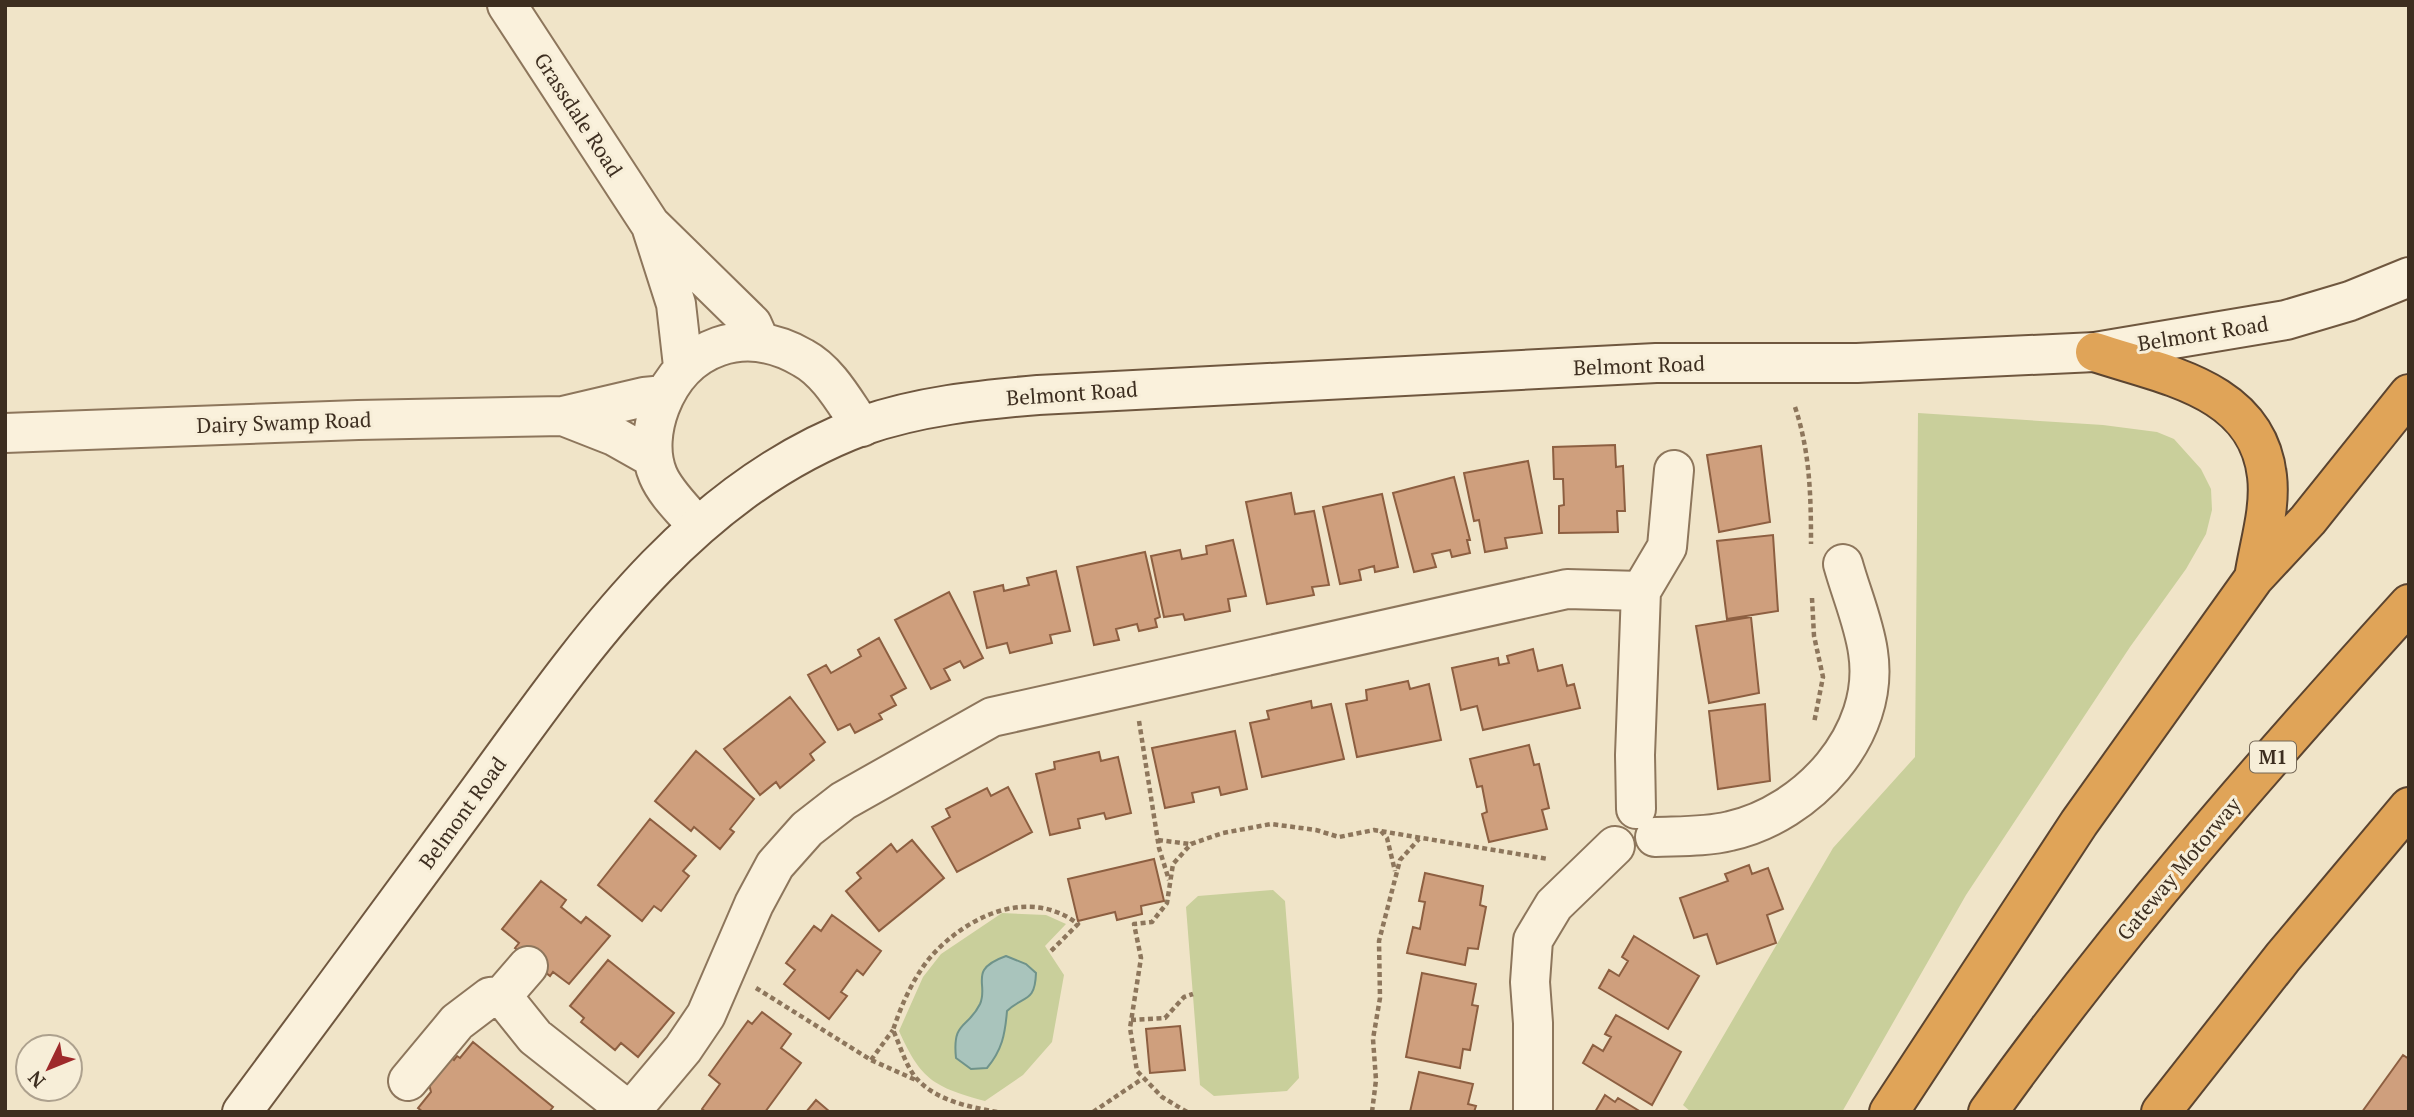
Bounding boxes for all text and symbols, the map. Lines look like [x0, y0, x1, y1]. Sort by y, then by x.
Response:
street label: Grassdale Road [528, 47, 630, 182]
street label: Belmont Road [2136, 309, 2270, 357]
street label: Belmont Road [1573, 349, 1706, 381]
street label: Belmont Road [1005, 374, 1139, 412]
street label: Dairy Swamp Road [196, 405, 372, 439]
road number: M1 [2250, 742, 2296, 772]
street label: Belmont Road [412, 751, 512, 874]
street label: Gateway Motorway [2110, 791, 2247, 946]
north arrow [14, 1033, 84, 1103]
text: N [22, 1066, 50, 1094]

